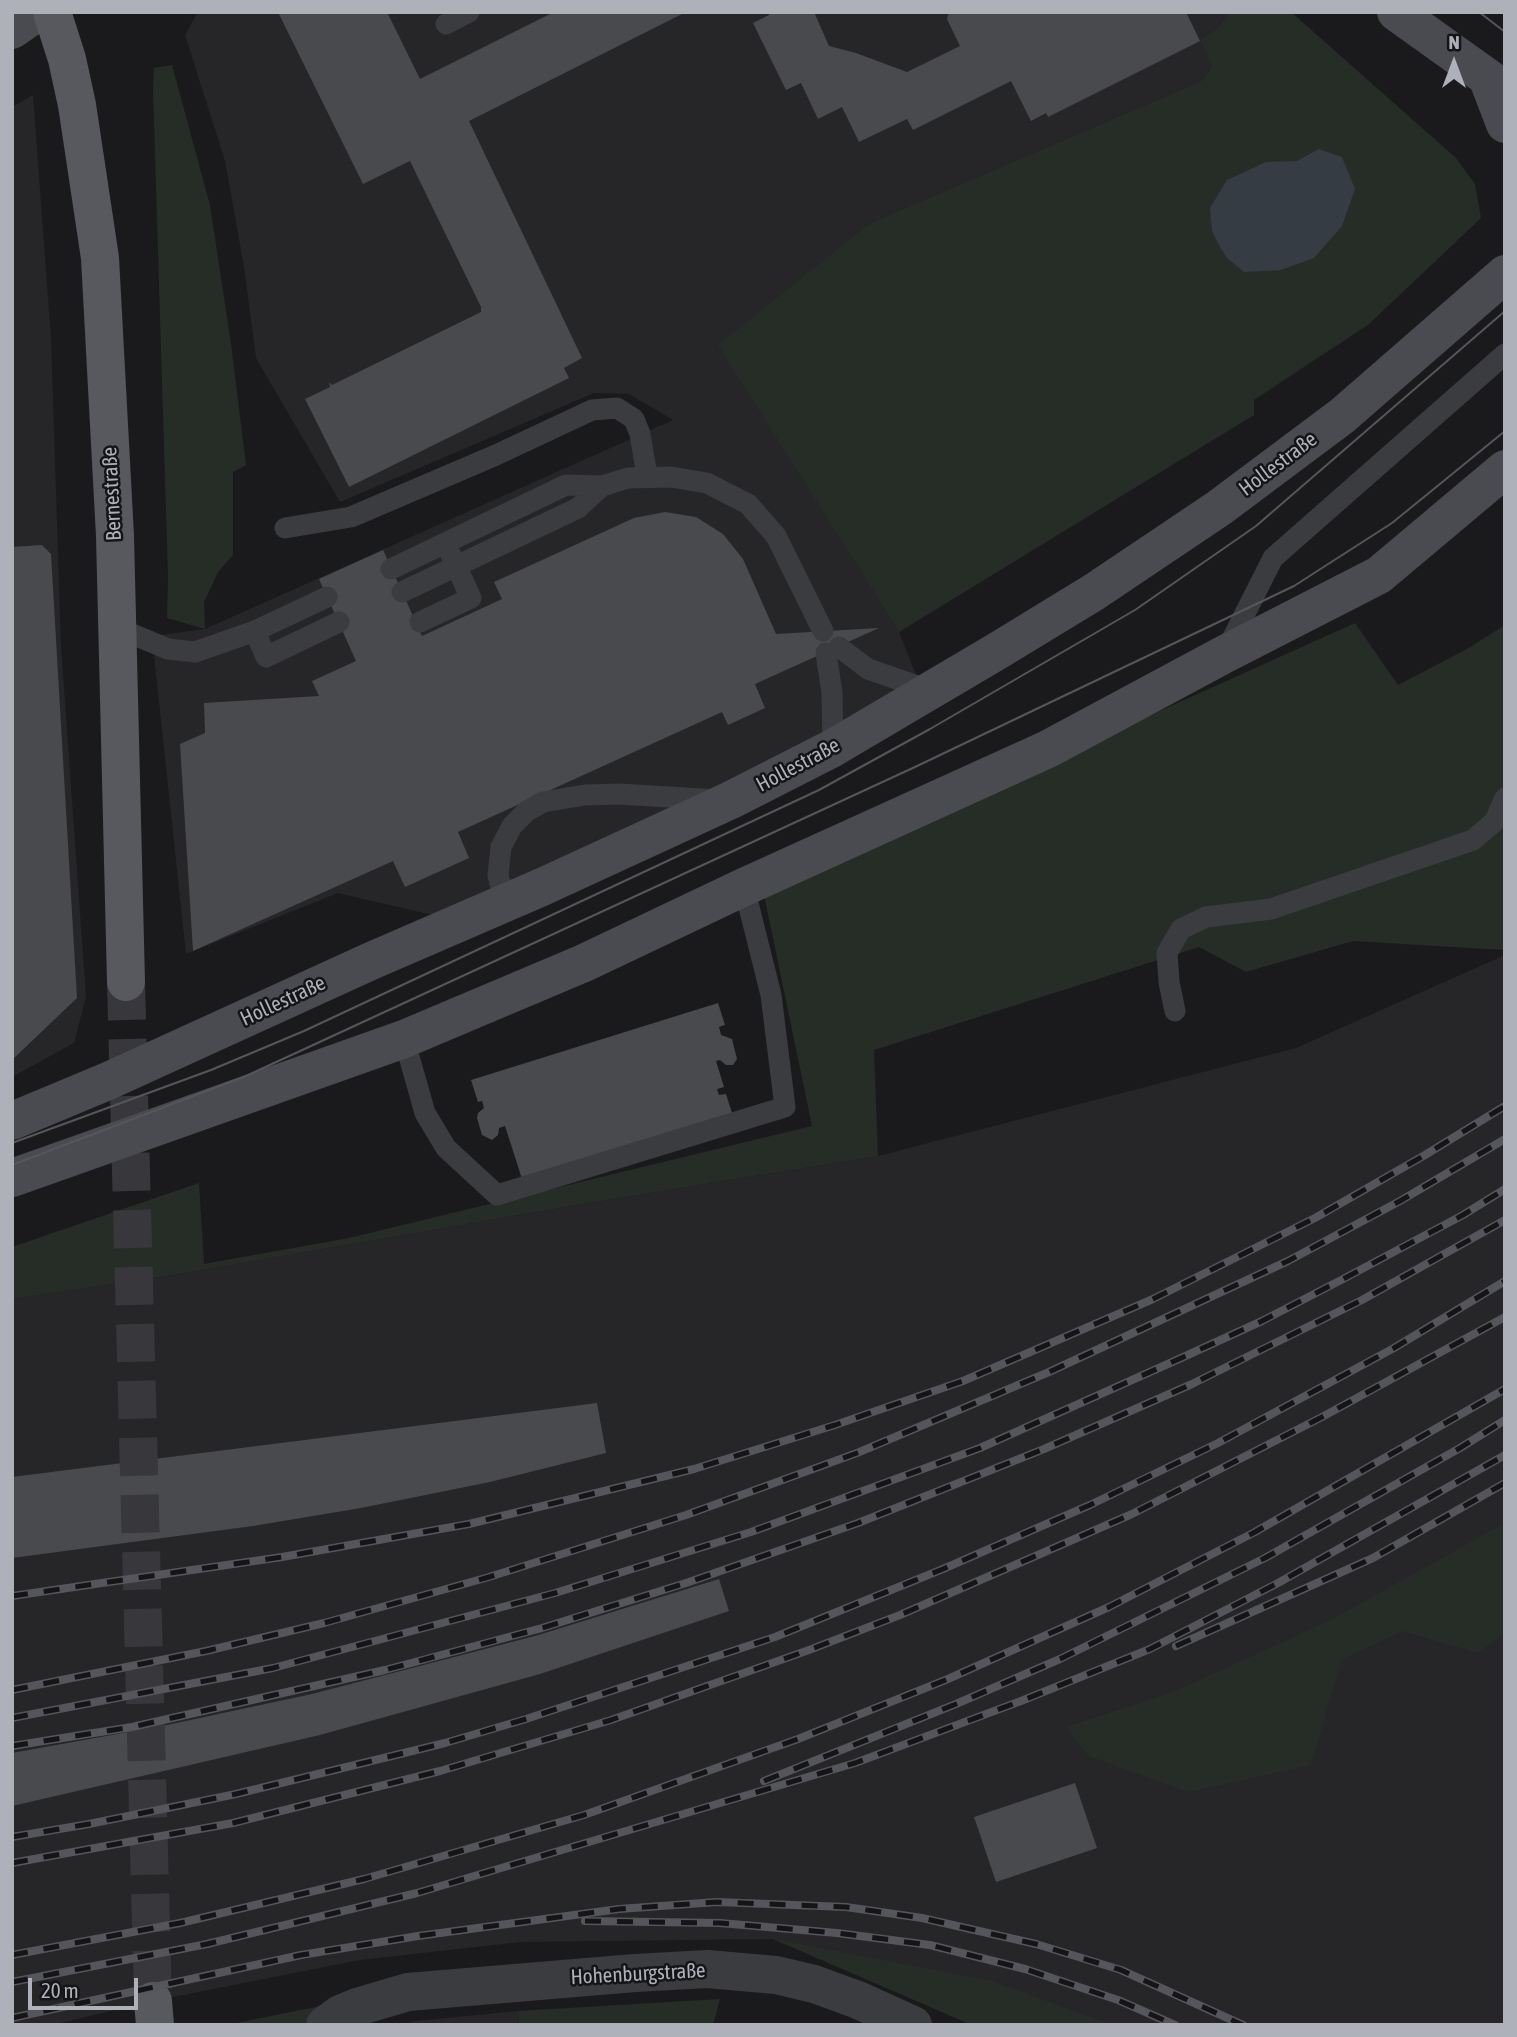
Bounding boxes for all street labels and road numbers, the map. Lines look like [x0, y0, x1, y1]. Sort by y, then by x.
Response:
street label: Hollestraße [1234, 427, 1322, 501]
street label: Bernestraße [97, 447, 127, 541]
street label: Hollestraße [752, 733, 844, 797]
street label: Hollestraße [236, 970, 330, 1032]
street label: Hohenburgstraße [570, 1958, 706, 1990]

